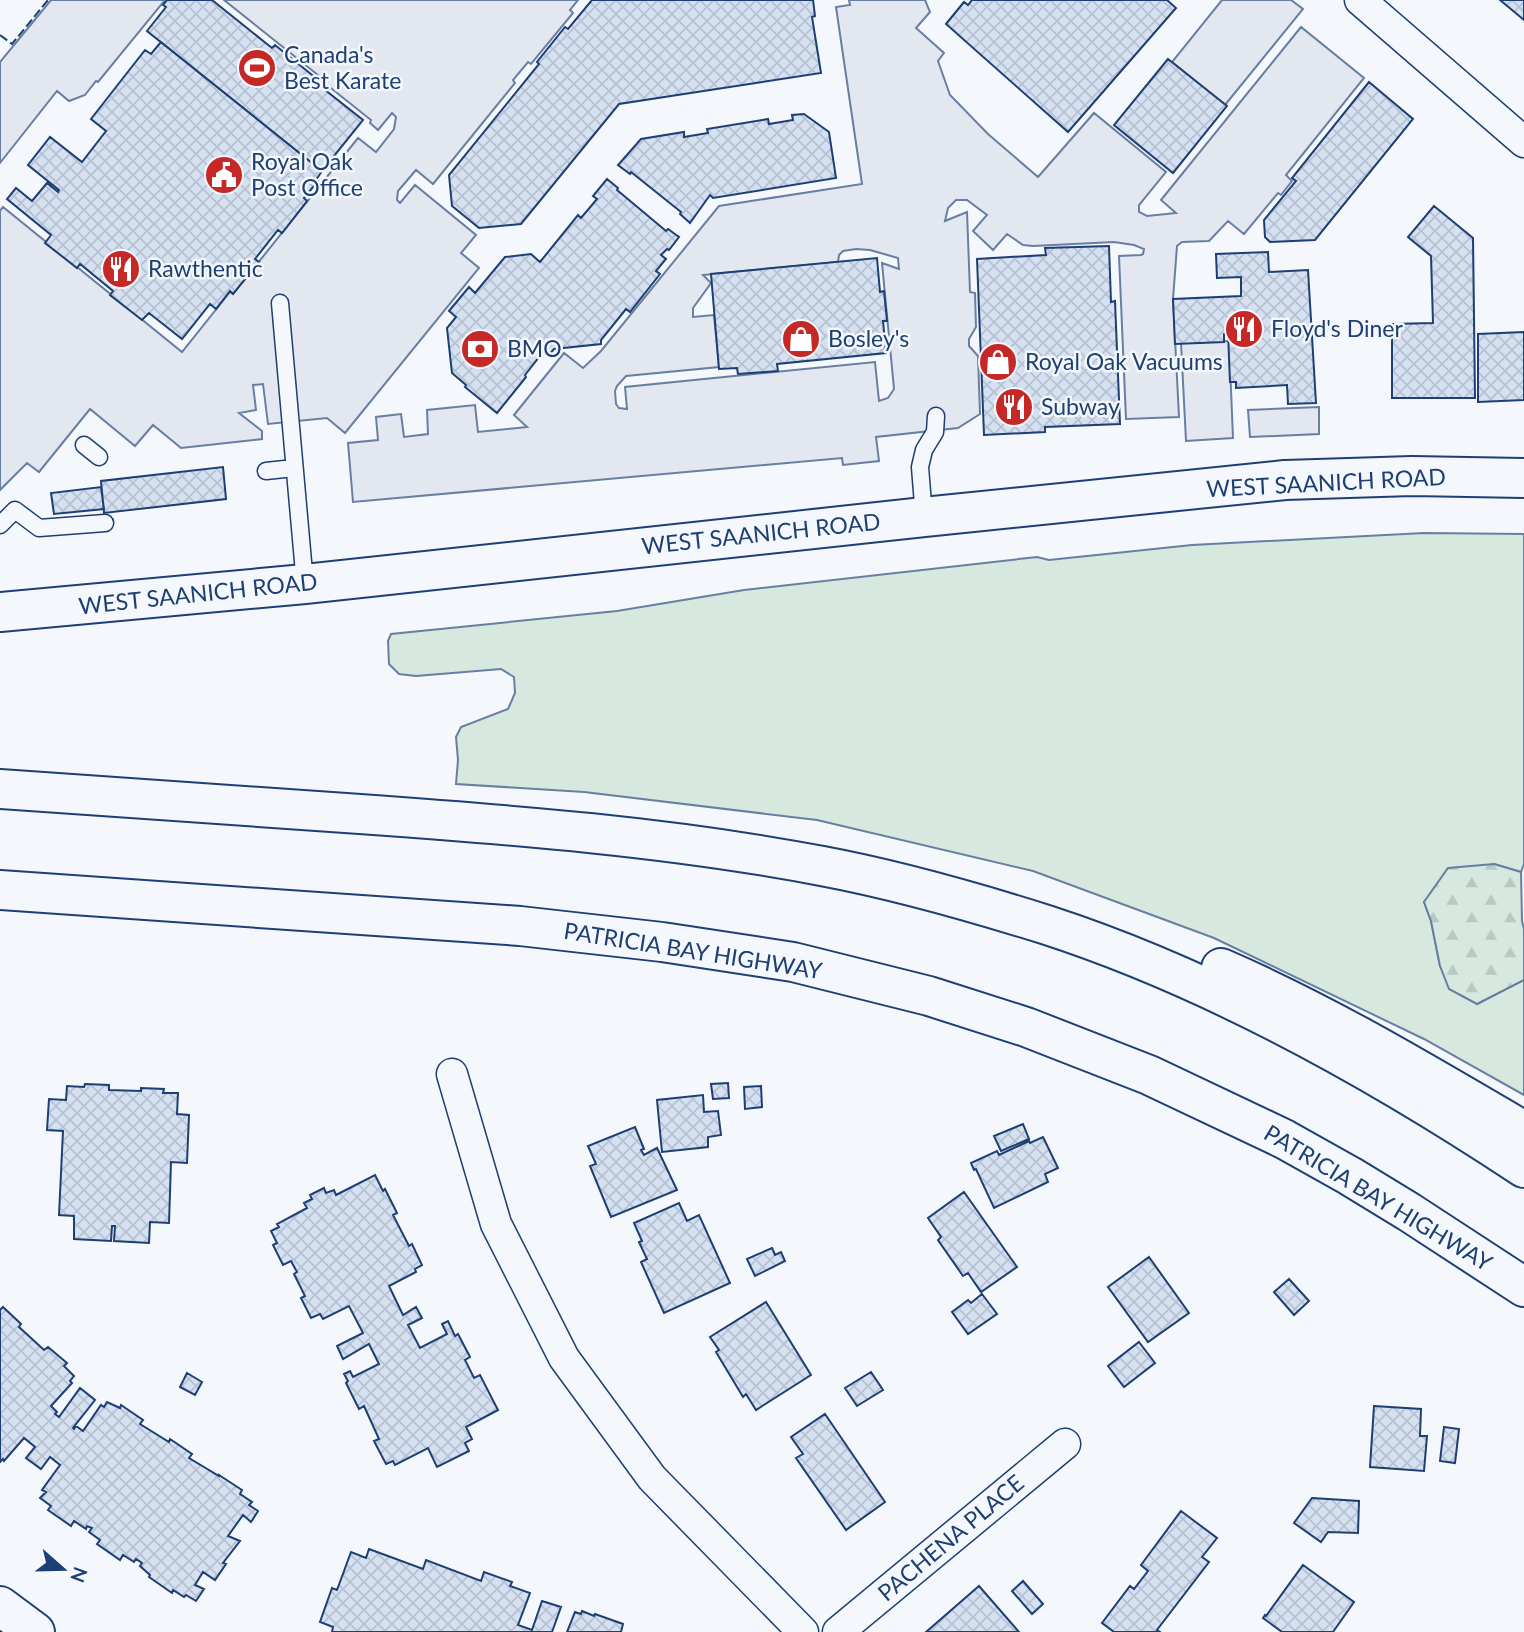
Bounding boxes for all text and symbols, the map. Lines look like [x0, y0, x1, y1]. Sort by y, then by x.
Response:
place label: Canada's Best Karate [284, 40, 401, 94]
sports icon: Canada's Best Karate [236, 47, 278, 89]
place label: Royal Oak Post Office [251, 147, 363, 201]
public building icon: Royal Oak Post Office [203, 154, 245, 196]
restaurant icon: Rawthentic [100, 248, 142, 290]
place label: Rawthentic [148, 254, 263, 282]
restaurant icon: Floyd's Diner [1223, 308, 1265, 350]
place label: Floyd's Diner [1271, 314, 1403, 342]
shop icon: Bosley's [780, 318, 822, 360]
place label: Bosley's [828, 324, 909, 352]
bank icon: BMO [459, 328, 501, 370]
place label: BMO [507, 334, 562, 362]
shop icon: Royal Oak Vacuums [977, 341, 1019, 383]
place label: Royal Oak Vacuums [1025, 347, 1223, 375]
restaurant icon: Subway [993, 386, 1035, 428]
place label: Subway [1041, 392, 1120, 420]
street label: WEST SAANICH ROAD [1205, 462, 1446, 502]
street label: WEST SAANICH ROAD [640, 507, 882, 559]
street label: WEST SAANICH ROAD [77, 567, 319, 619]
street label: PATRICIA BAY HIGHWAY [562, 916, 825, 984]
street label: PATRICIA BAY HIGHWAY [1259, 1118, 1498, 1277]
street label: PACHENA PLACE [872, 1468, 1029, 1606]
north arrow [28, 1534, 98, 1604]
text: N [66, 1564, 93, 1586]

